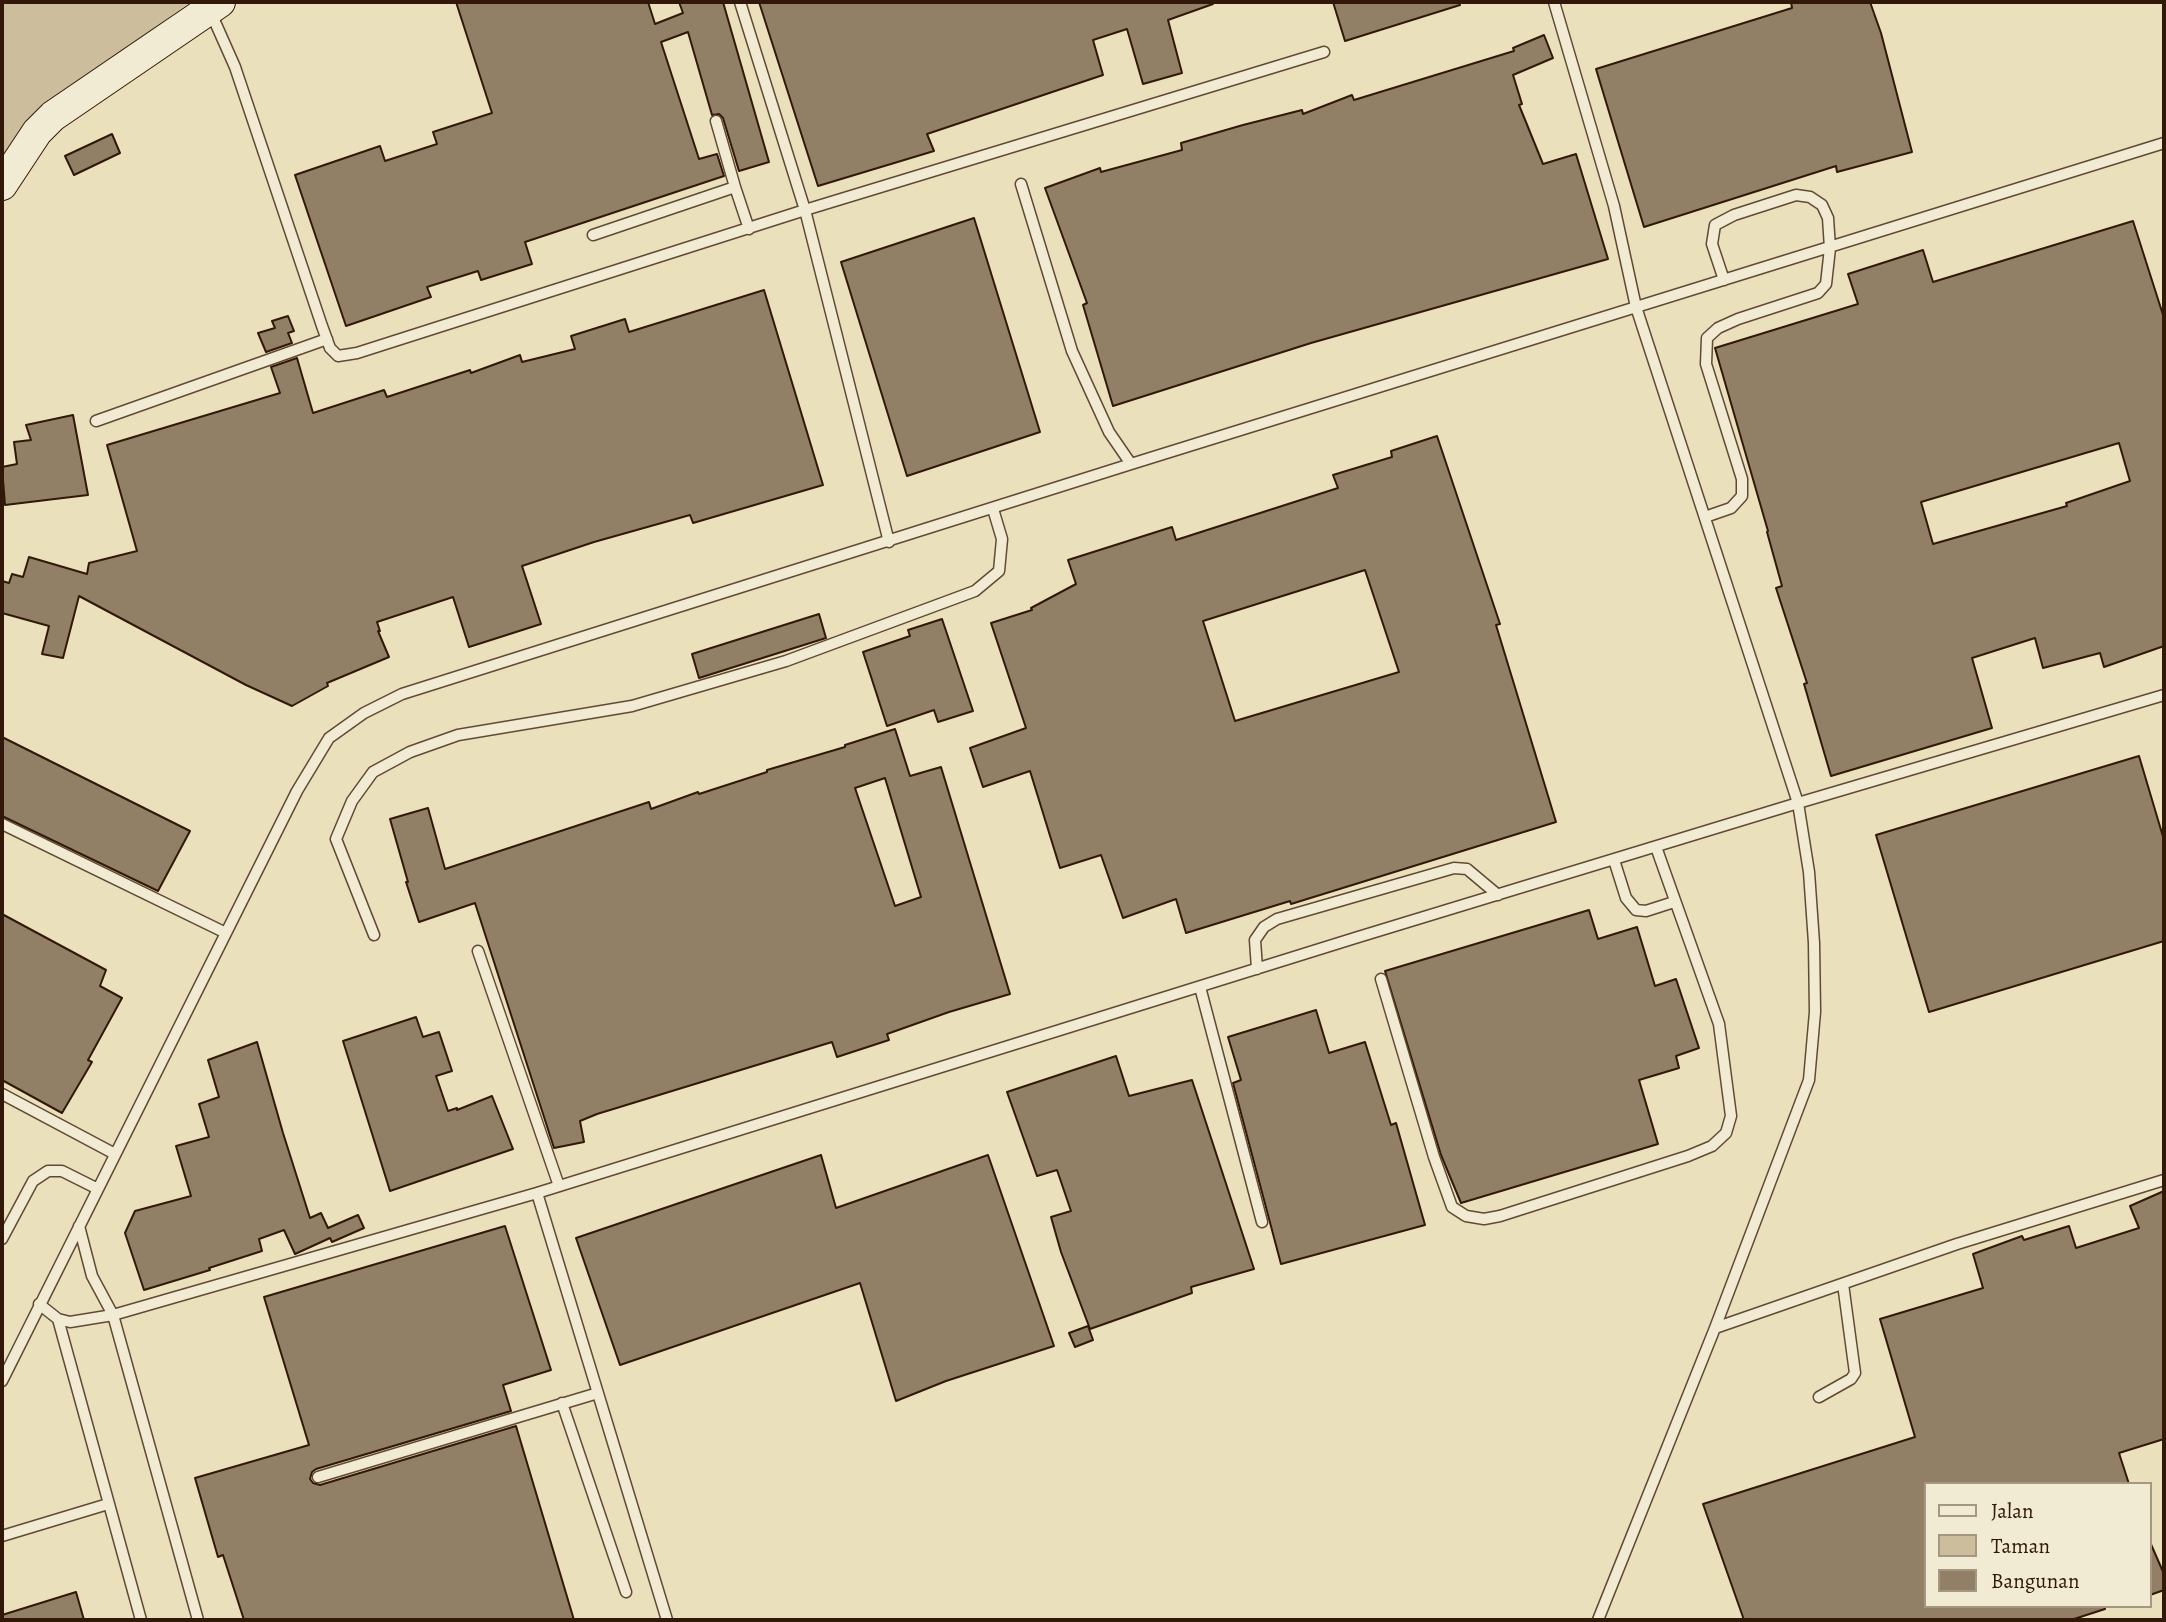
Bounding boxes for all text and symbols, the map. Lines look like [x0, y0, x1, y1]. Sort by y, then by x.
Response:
legend [1924, 1482, 2152, 1608]
text: Jalan [1991, 1497, 2033, 1525]
text: Taman [1991, 1532, 2050, 1560]
text: Bangunan [1991, 1567, 2080, 1595]

